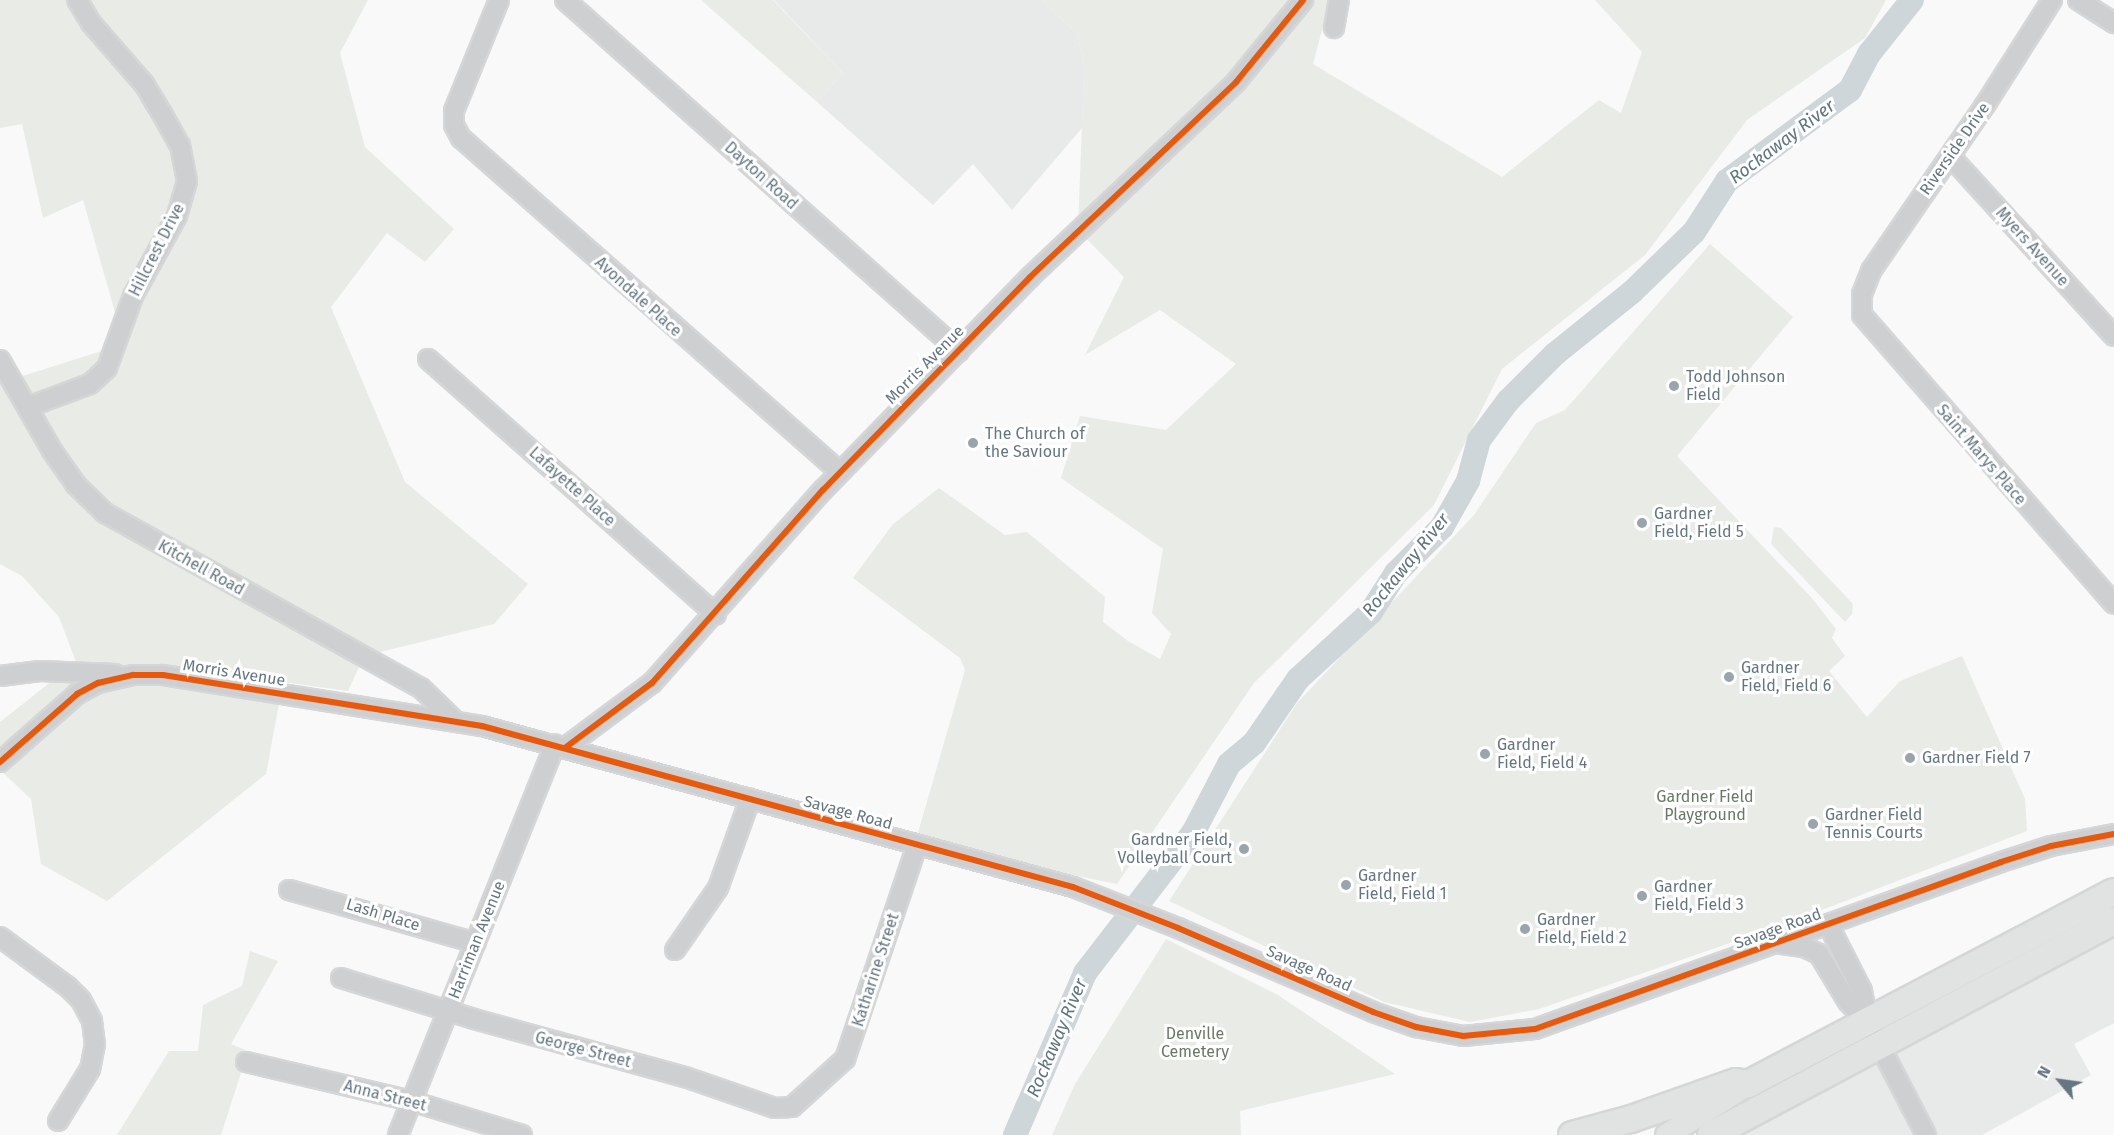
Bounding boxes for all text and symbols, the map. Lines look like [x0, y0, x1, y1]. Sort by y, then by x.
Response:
water label: Rockaway River [1725, 95, 1839, 189]
street label: Riverside Drive [1916, 99, 1994, 199]
street label: Dayton Road [720, 138, 802, 214]
street label: Hillcrest Drive [125, 200, 189, 300]
street label: Myers Avenue [1992, 204, 2072, 290]
street label: Avondale Place [591, 253, 685, 341]
street label: Morris Avenue [882, 322, 968, 408]
place label: Todd Johnson Field [1686, 367, 1785, 405]
marker: Todd Johnson Field [1667, 379, 1681, 393]
street label: Saint Marys Place [1932, 401, 2030, 509]
place label: The Church of the Saviour [985, 424, 1085, 462]
marker: The Church of the Saviour [966, 436, 980, 450]
street label: Lafayette Place [525, 443, 619, 531]
place label: Gardner Field, Field 5 [1654, 504, 1744, 542]
water label: Rockaway River [1358, 509, 1454, 621]
marker: Gardner Field, Field 5 [1635, 516, 1649, 530]
street label: Kitchell Road [154, 536, 248, 600]
street label: Morris Avenue [181, 655, 287, 691]
place label: Gardner Field, Field 6 [1741, 658, 1831, 696]
marker: Gardner Field, Field 6 [1722, 670, 1736, 684]
place label: Gardner Field, Field 4 [1497, 735, 1587, 773]
marker: Gardner Field, Field 4 [1478, 747, 1492, 761]
place label: Gardner Field 7 [1922, 748, 2031, 768]
marker: Gardner Field 7 [1903, 751, 1917, 765]
park label: Gardner Field Playground [1656, 787, 1754, 825]
street label: Savage Road [801, 792, 895, 834]
place label: Gardner Field Tennis Courts [1825, 805, 1923, 843]
marker: Gardner Field Tennis Courts [1806, 817, 1820, 831]
place label: Gardner Field, Volleyball Court [1118, 830, 1232, 868]
marker: Gardner Field, Volleyball Court [1237, 842, 1251, 856]
place label: Gardner Field, Field 1 [1358, 866, 1447, 904]
place label: Gardner Field, Field 3 [1654, 877, 1744, 915]
street label: Harriman Avenue [445, 878, 509, 1002]
marker: Gardner Field, Field 1 [1339, 878, 1353, 892]
marker: Gardner Field, Field 3 [1635, 889, 1649, 903]
street label: Lash Place [344, 895, 422, 935]
street label: Savage Road [1732, 904, 1824, 954]
place label: Gardner Field, Field 2 [1537, 910, 1627, 948]
street label: Katharine Street [849, 911, 903, 1029]
marker: Gardner Field, Field 2 [1518, 922, 1532, 936]
street label: Savage Road [1263, 942, 1355, 996]
water label: Rockaway River [1022, 976, 1092, 1100]
park label: Denville Cemetery [1161, 1024, 1229, 1062]
street label: George Street [533, 1028, 633, 1072]
north arrow [2030, 1051, 2090, 1111]
text: N [2033, 1063, 2055, 1081]
street label: Anna Street [342, 1076, 428, 1116]

